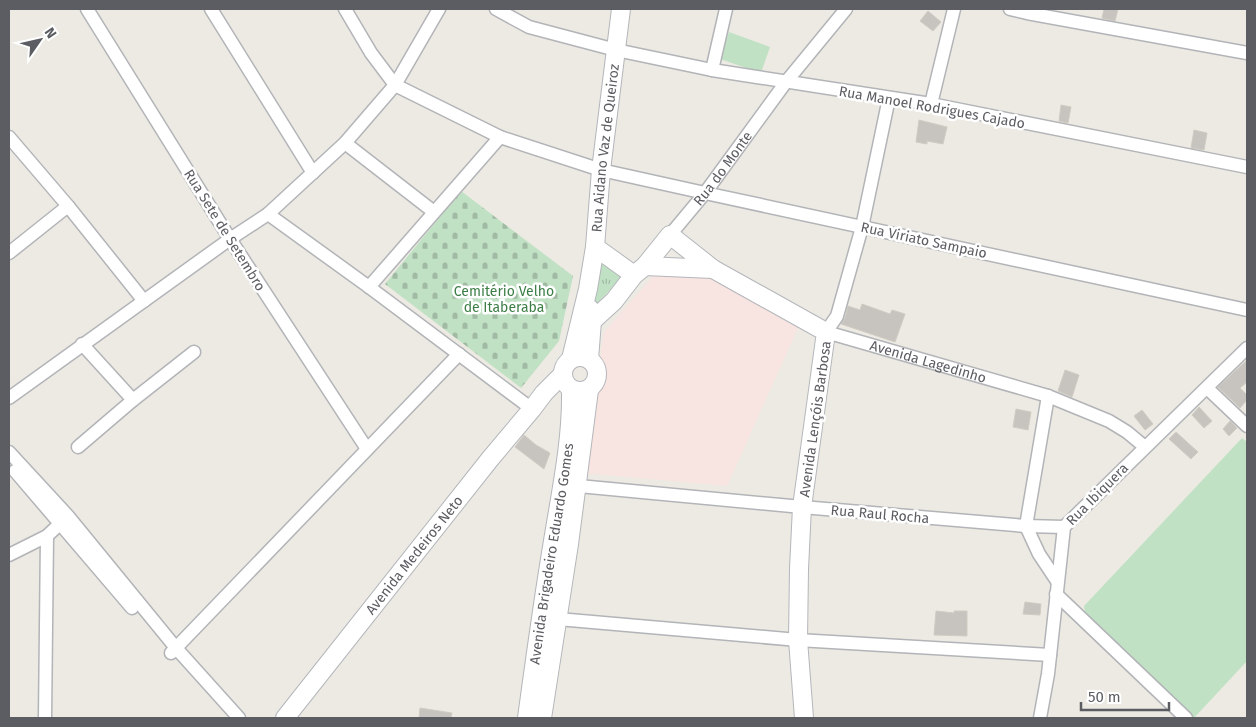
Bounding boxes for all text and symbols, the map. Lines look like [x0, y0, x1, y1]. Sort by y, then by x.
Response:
north arrow [15, 15, 65, 65]
text: N [41, 24, 60, 42]
street label: Rua Aidano Vaz de Queiroz [588, 63, 623, 233]
street label: Rua Manoel Rodrigues Cajado [837, 83, 1026, 132]
street label: Rua do Monte [690, 128, 756, 209]
street label: Rua Sete de Setembro [180, 166, 269, 294]
street label: Rua Viriato Sampaio [859, 219, 989, 262]
park label: Cemitério Velho de Itaberaba [454, 283, 554, 316]
street label: Avenida Lagedinho [868, 337, 988, 387]
street label: Avenida Lençóis Barbosa [796, 340, 835, 498]
street label: Avenida Brigadeiro Eduardo Gomes [526, 442, 577, 666]
street label: Rua Ibiquera [1063, 460, 1132, 529]
street label: Avenida Medeiros Neto [362, 492, 467, 618]
street label: Rua Raul Rocha [830, 502, 930, 527]
scale bar [1081, 680, 1168, 712]
text: 50 m [1088, 688, 1121, 706]

